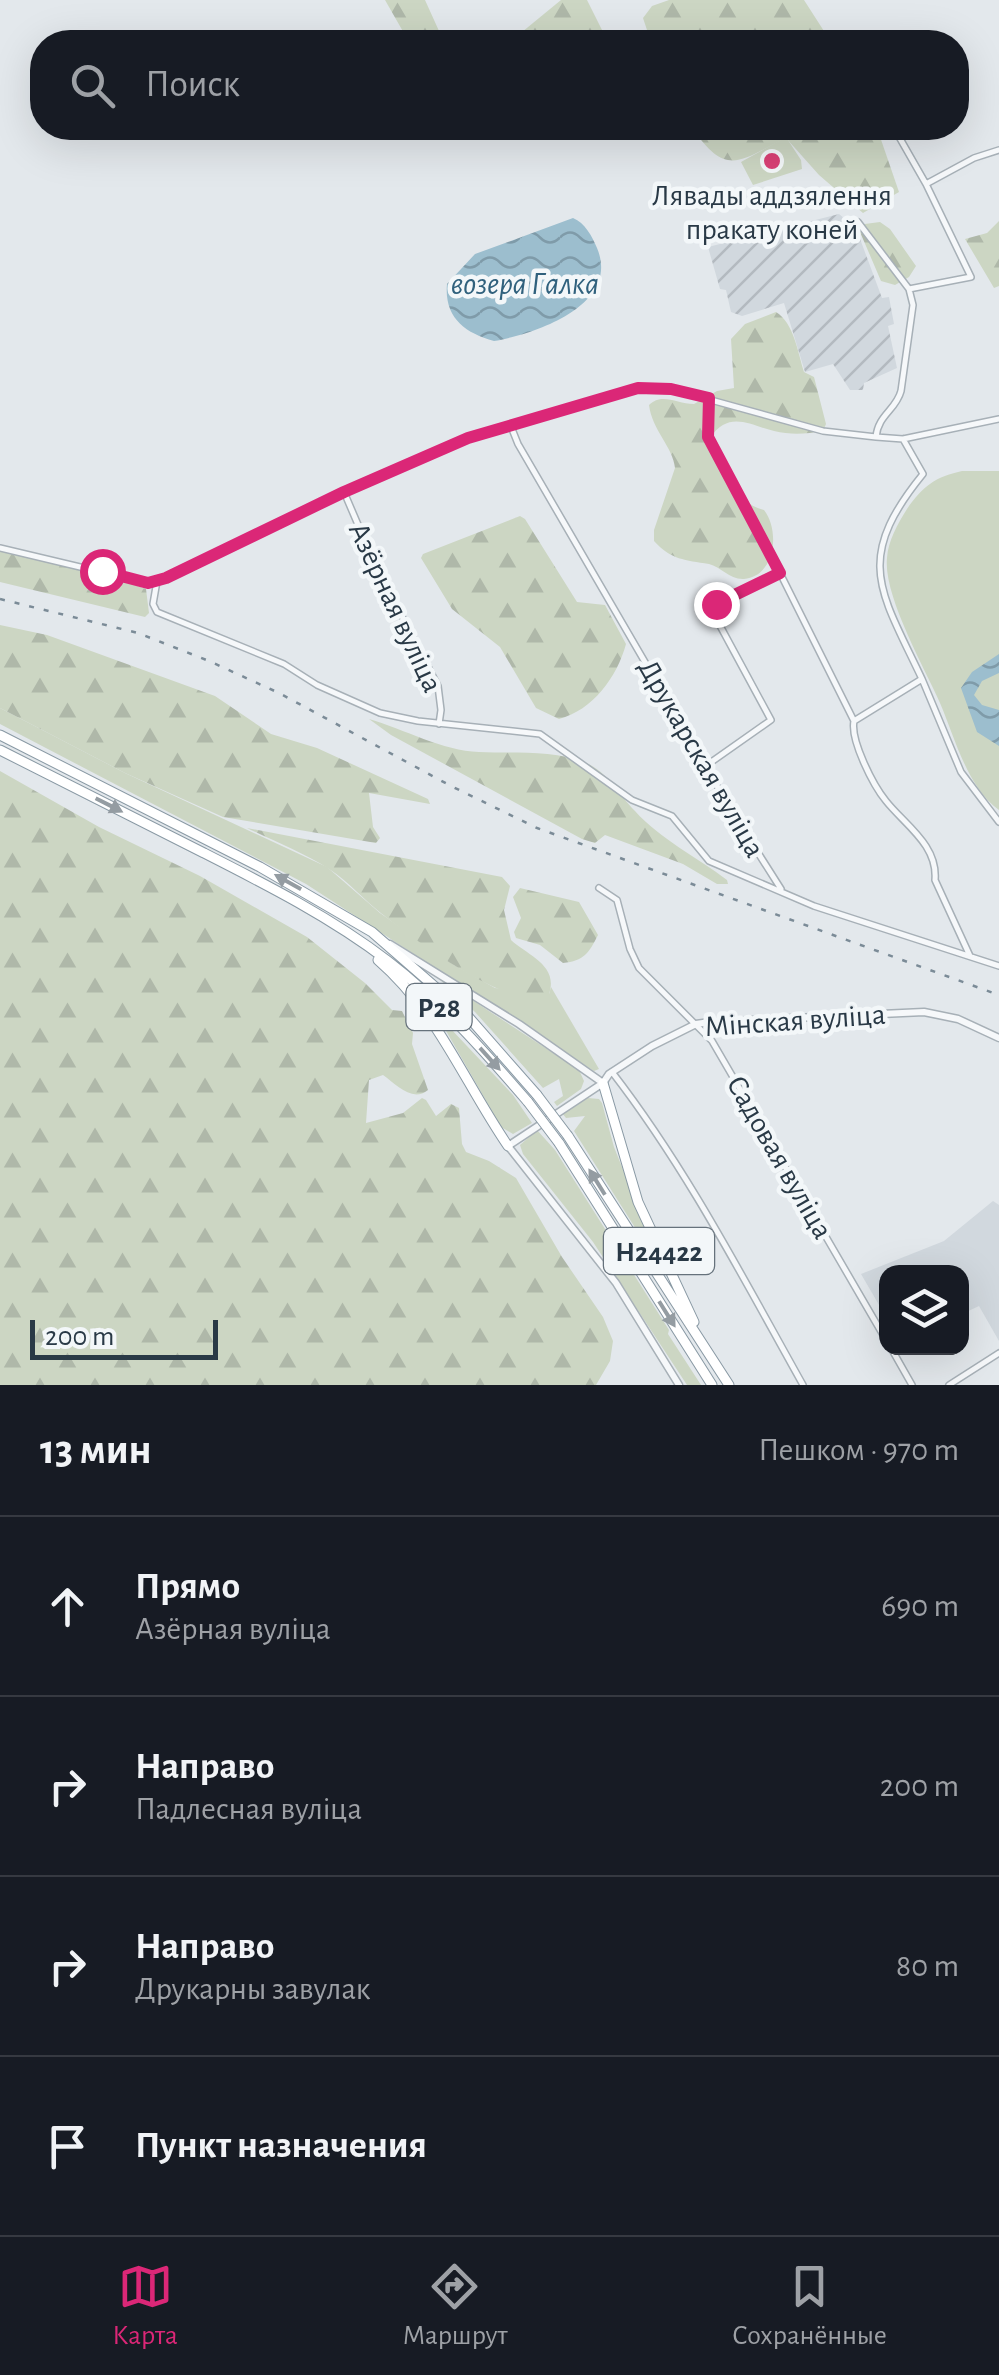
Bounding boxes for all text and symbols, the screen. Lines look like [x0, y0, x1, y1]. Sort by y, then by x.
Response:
search box [30, 30, 969, 140]
icon: search [65, 58, 120, 113]
text: Поиск [145, 66, 240, 104]
marker: Лявады аддзялення пракату коней [761, 150, 783, 172]
place label: Лявады аддзялення пракату коней [652, 181, 892, 245]
water label: возера Галка [451, 268, 599, 301]
street label: Азёрная вуліца [343, 518, 447, 697]
route start [80, 549, 126, 595]
route end [694, 582, 740, 628]
street label: Друкарская вуліца [632, 654, 770, 863]
one-way arrow [94, 796, 123, 813]
one-way arrow [274, 874, 303, 891]
road number: Р28 [406, 984, 472, 1030]
street label: Мінская вуліца [704, 1000, 887, 1042]
one-way arrow [478, 1047, 501, 1071]
street label: Садовая вуліца [720, 1071, 838, 1244]
one-way arrow [589, 1168, 607, 1196]
road number: Н24422 [604, 1228, 714, 1274]
map controls [879, 1265, 969, 1355]
button: layers [879, 1265, 969, 1355]
one-way arrow [658, 1300, 675, 1328]
scale bar [30, 1315, 218, 1360]
text: 200 m [45, 1323, 114, 1351]
text: 13 мин [40, 1429, 152, 1471]
text: Пешком · 970 m [758, 1434, 959, 1466]
text: Прямо [135, 1568, 240, 1606]
icon: ahead [40, 1579, 95, 1634]
text: 690 m [881, 1590, 959, 1622]
text: Азёрная вуліца [135, 1613, 331, 1645]
text: Направо [135, 1748, 274, 1786]
icon: right [40, 1759, 95, 1814]
text: 200 m [880, 1770, 959, 1802]
text: Падлесная вуліца [135, 1793, 362, 1825]
text: Направо [135, 1928, 274, 1966]
icon: right [40, 1939, 95, 1994]
text: 80 m [896, 1950, 959, 1982]
text: Друкарны завулак [135, 1973, 370, 2005]
icon: arrive [40, 2119, 95, 2174]
text: Пункт назначения [135, 2127, 427, 2165]
tab: Карта [112, 2259, 178, 2353]
tab: Маршрут [402, 2259, 508, 2353]
tab: Сохранённые [732, 2259, 887, 2353]

